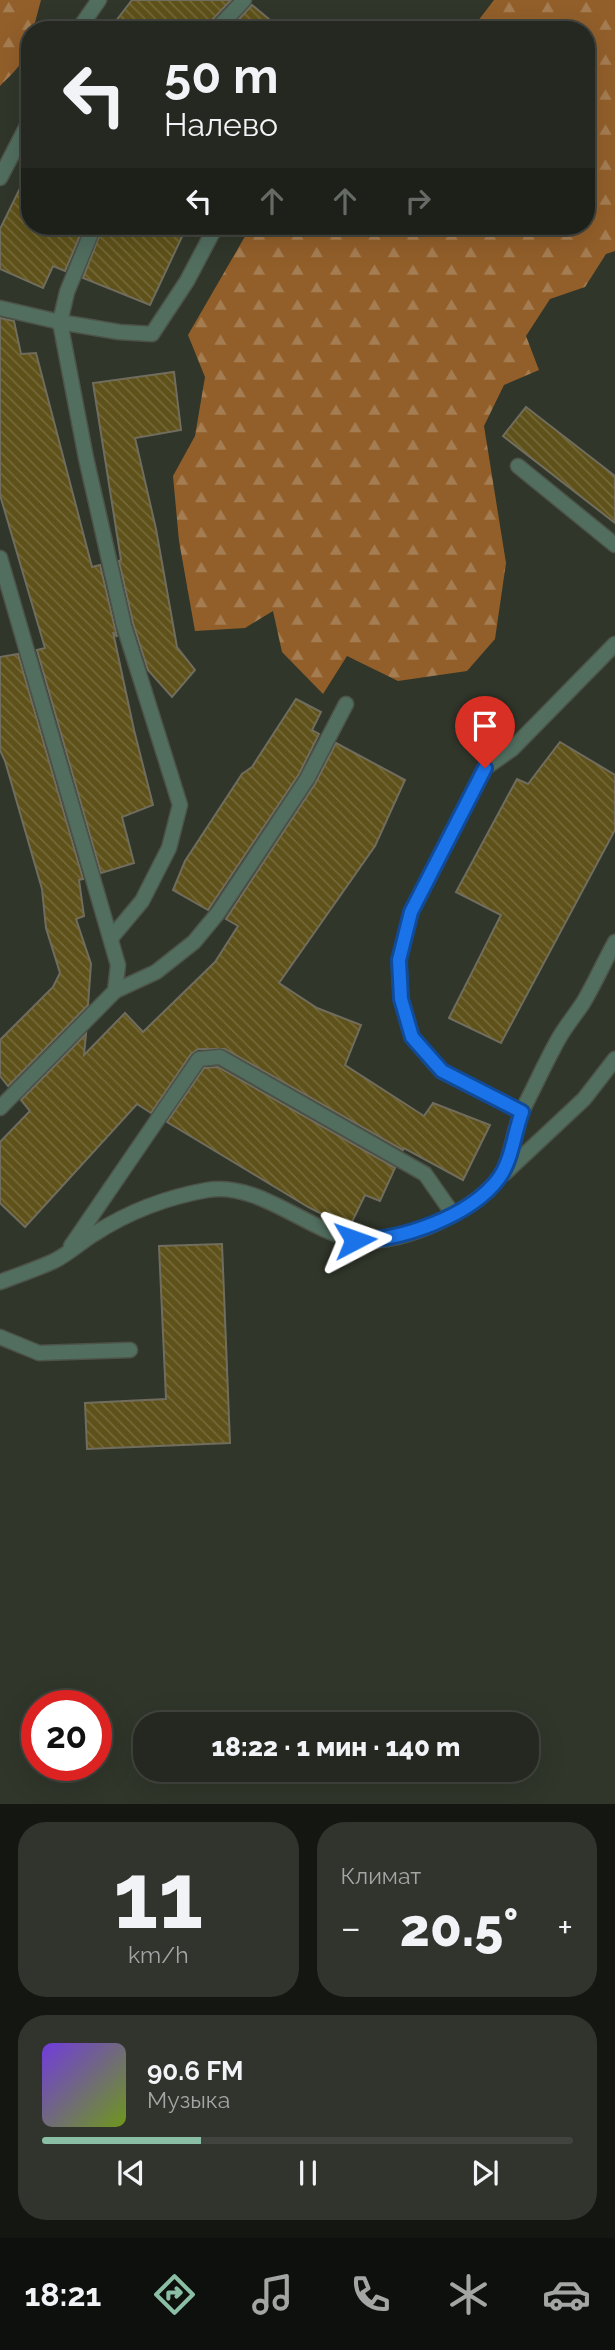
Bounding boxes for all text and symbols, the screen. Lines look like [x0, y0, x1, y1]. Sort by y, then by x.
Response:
text: 50 m [164, 47, 279, 104]
icon: left [49, 49, 140, 140]
text: Налево [164, 106, 278, 143]
icon: left [180, 182, 218, 220]
icon: ahead [253, 182, 291, 220]
icon: ahead [326, 182, 364, 220]
icon: right [399, 182, 437, 220]
pin [455, 696, 515, 768]
icon: arrive [466, 707, 504, 745]
position arrow [318, 1203, 392, 1277]
speed limit sign: 20 [21, 1690, 112, 1781]
text: 18:22 · 1 мин · 140 m [212, 1732, 460, 1762]
text: 11 [113, 1842, 203, 1949]
text: Климат [341, 1862, 421, 1889]
text: 20.5° [400, 1897, 518, 1958]
text: − [341, 1905, 361, 1950]
text: + [557, 1905, 573, 1950]
text: km/h [128, 1941, 189, 1968]
text: 90.6 FM [147, 2056, 244, 2086]
text: Музыка [147, 2086, 230, 2113]
icon: previous [112, 2154, 150, 2192]
icon: pause [289, 2154, 327, 2192]
icon: next [466, 2154, 504, 2192]
icon: directions [150, 2270, 199, 2319]
icon: music [248, 2270, 297, 2319]
icon: phone [346, 2270, 395, 2319]
icon: climate [444, 2270, 493, 2319]
icon: car [542, 2270, 591, 2319]
text: 18:21 [24, 2276, 101, 2313]

